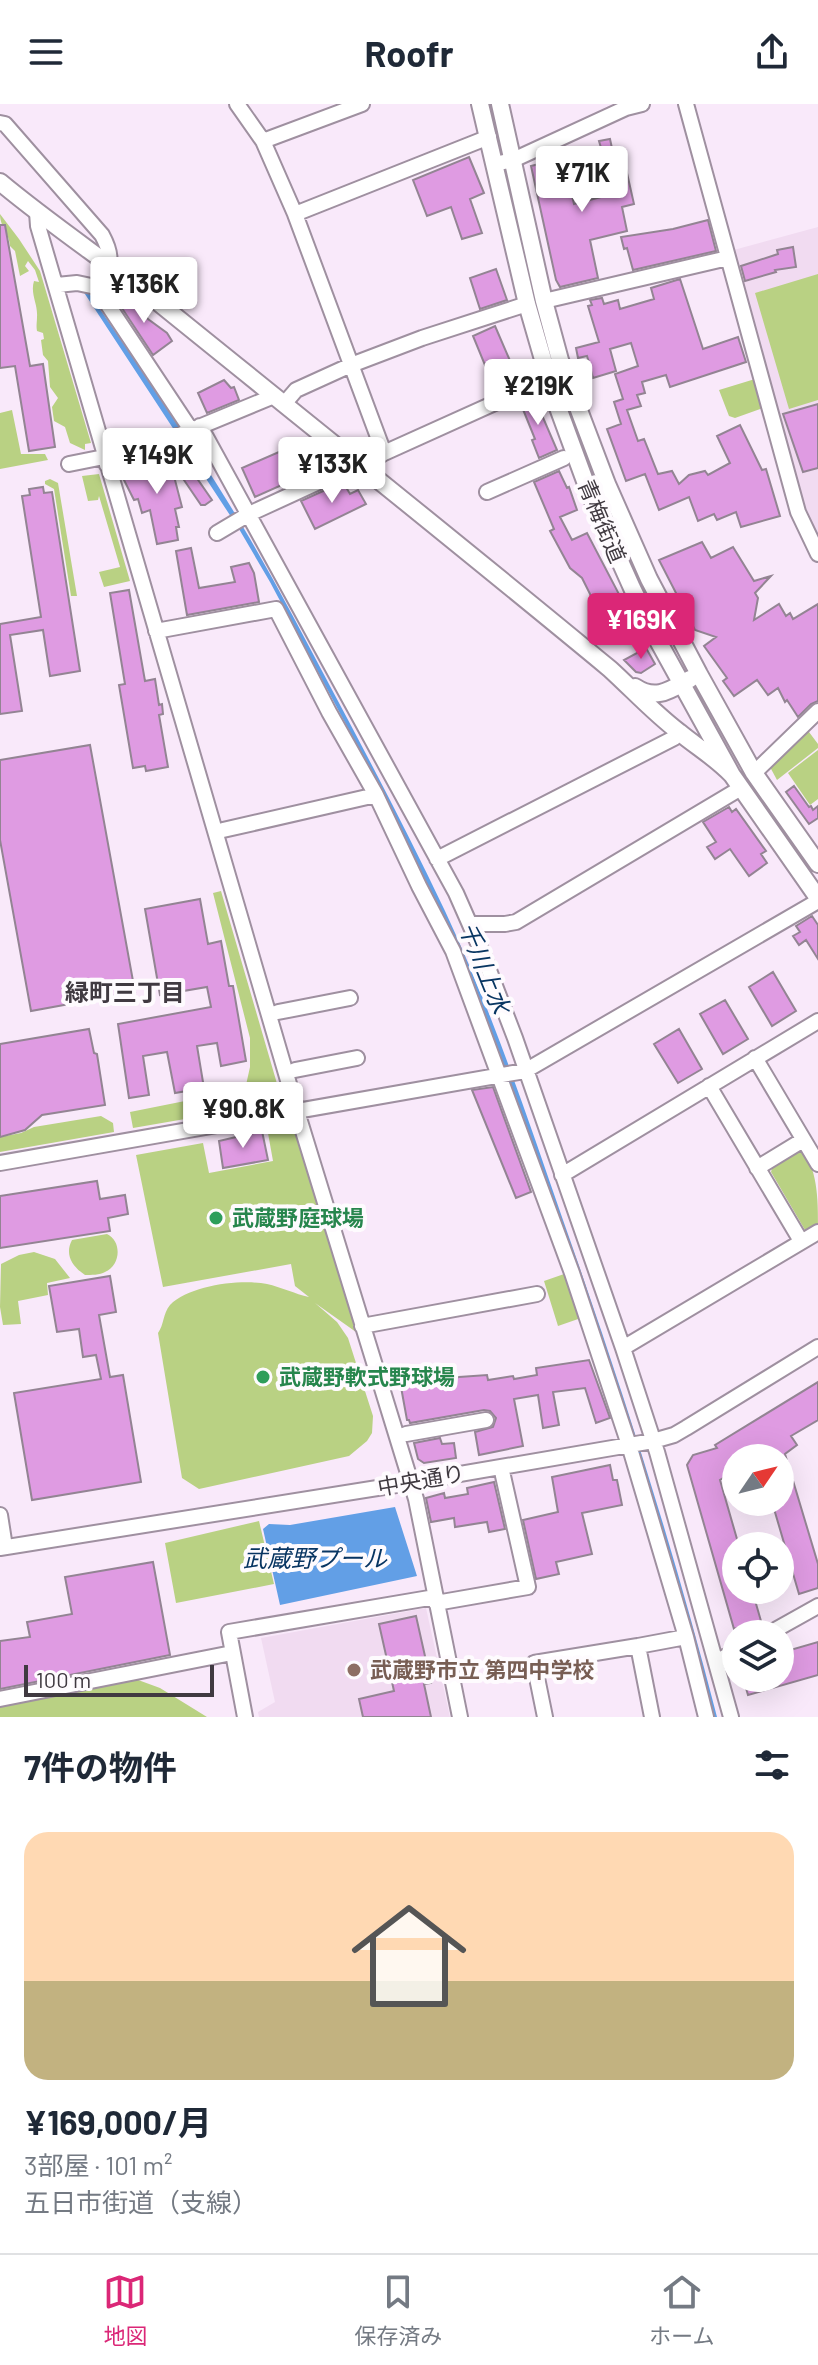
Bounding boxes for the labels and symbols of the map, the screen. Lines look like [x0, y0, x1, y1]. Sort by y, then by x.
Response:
pin: ¥71K [535, 146, 629, 214]
pin: ¥136K [88, 257, 200, 325]
pin: ¥219K [482, 359, 594, 427]
pin: ¥149K [101, 428, 213, 496]
pin: ¥133K [276, 437, 388, 505]
street label: 青梅街道 [574, 475, 632, 566]
pin: ¥169K [585, 593, 697, 661]
water label: 千川上水 [454, 918, 518, 1020]
district label: 緑町三丁目 [65, 977, 185, 1006]
pin: ¥90.8K [178, 1082, 308, 1150]
place label: 武蔵野庭球場 [232, 1204, 364, 1230]
marker: 武蔵野庭球場 [207, 1209, 225, 1227]
place label: 武蔵野軟式野球場 [279, 1363, 455, 1389]
marker: 武蔵野軟式野球場 [254, 1368, 272, 1386]
north arrow [722, 1444, 794, 1516]
street label: 中央通り [375, 1459, 466, 1499]
water label: 武蔵野プール [243, 1543, 388, 1572]
place label: 武蔵野市立 第四中学校 [370, 1656, 594, 1682]
scale bar [24, 1661, 214, 1697]
marker: 武蔵野市立 第四中学校 [345, 1661, 363, 1679]

